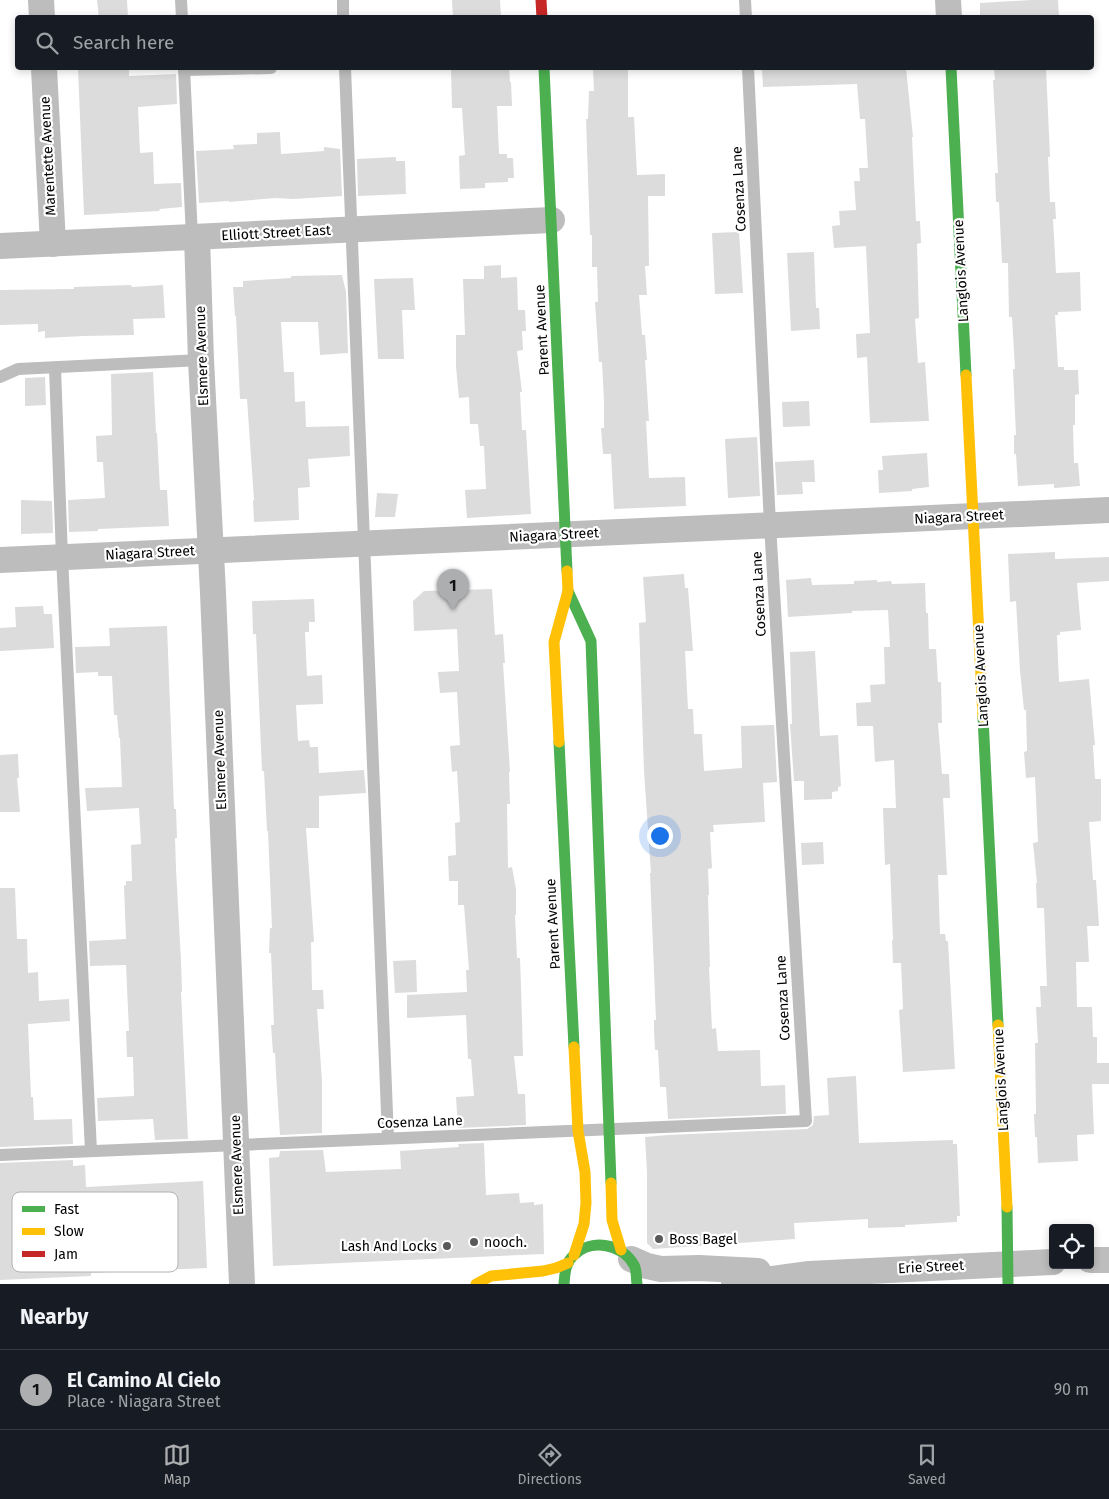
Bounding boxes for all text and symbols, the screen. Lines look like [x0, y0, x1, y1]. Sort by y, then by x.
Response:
search box [15, 15, 1094, 70]
icon: search [33, 29, 61, 57]
text: Search here [73, 31, 174, 54]
street label: Marentette Avenue [36, 96, 60, 216]
street label: Cosenza Lane [728, 146, 750, 232]
street label: Langlois Avenue [950, 219, 972, 323]
street label: Elliott Street East [221, 222, 332, 244]
street label: Parent Avenue [531, 284, 553, 376]
street label: Elsmere Avenue [192, 306, 212, 406]
street label: Niagara Street [914, 506, 1005, 528]
street label: Niagara Street [509, 524, 600, 546]
street label: Niagara Street [105, 542, 196, 564]
street label: Cosenza Lane [748, 551, 770, 637]
pin: 1 [437, 569, 469, 610]
street label: Langlois Avenue [970, 624, 992, 728]
street label: Elsmere Avenue [210, 710, 230, 810]
your location [647, 823, 673, 849]
street label: Parent Avenue [542, 878, 564, 970]
street label: Cosenza Lane [772, 955, 794, 1041]
street label: Langlois Avenue [990, 1028, 1012, 1132]
street label: Cosenza Lane [377, 1112, 463, 1132]
street label: Elsmere Avenue [227, 1115, 247, 1215]
legend [12, 1192, 178, 1272]
text: Fast [54, 1201, 80, 1218]
text: Slow [54, 1223, 84, 1240]
map controls [1049, 1224, 1094, 1269]
button: locate [1049, 1224, 1094, 1269]
place label: Boss Bagel [669, 1231, 737, 1248]
marker: Boss Bagel [653, 1233, 665, 1245]
place label: nooch. [484, 1234, 527, 1251]
marker: nooch. [468, 1236, 480, 1248]
place label: Lash And Locks [341, 1238, 437, 1255]
marker: Lash And Locks [441, 1240, 453, 1252]
text: Jam [54, 1246, 78, 1263]
street label: Erie Street [898, 1257, 965, 1277]
text: Nearby [20, 1304, 88, 1330]
text: El Camino Al Cielo [67, 1369, 221, 1392]
text: 1 [32, 1380, 40, 1399]
text: 90 m [1054, 1380, 1089, 1399]
text: Place · Niagara Street [67, 1392, 221, 1411]
tab: Map [163, 1441, 191, 1488]
tab: Directions [517, 1441, 582, 1488]
tab: Saved [908, 1441, 946, 1488]

